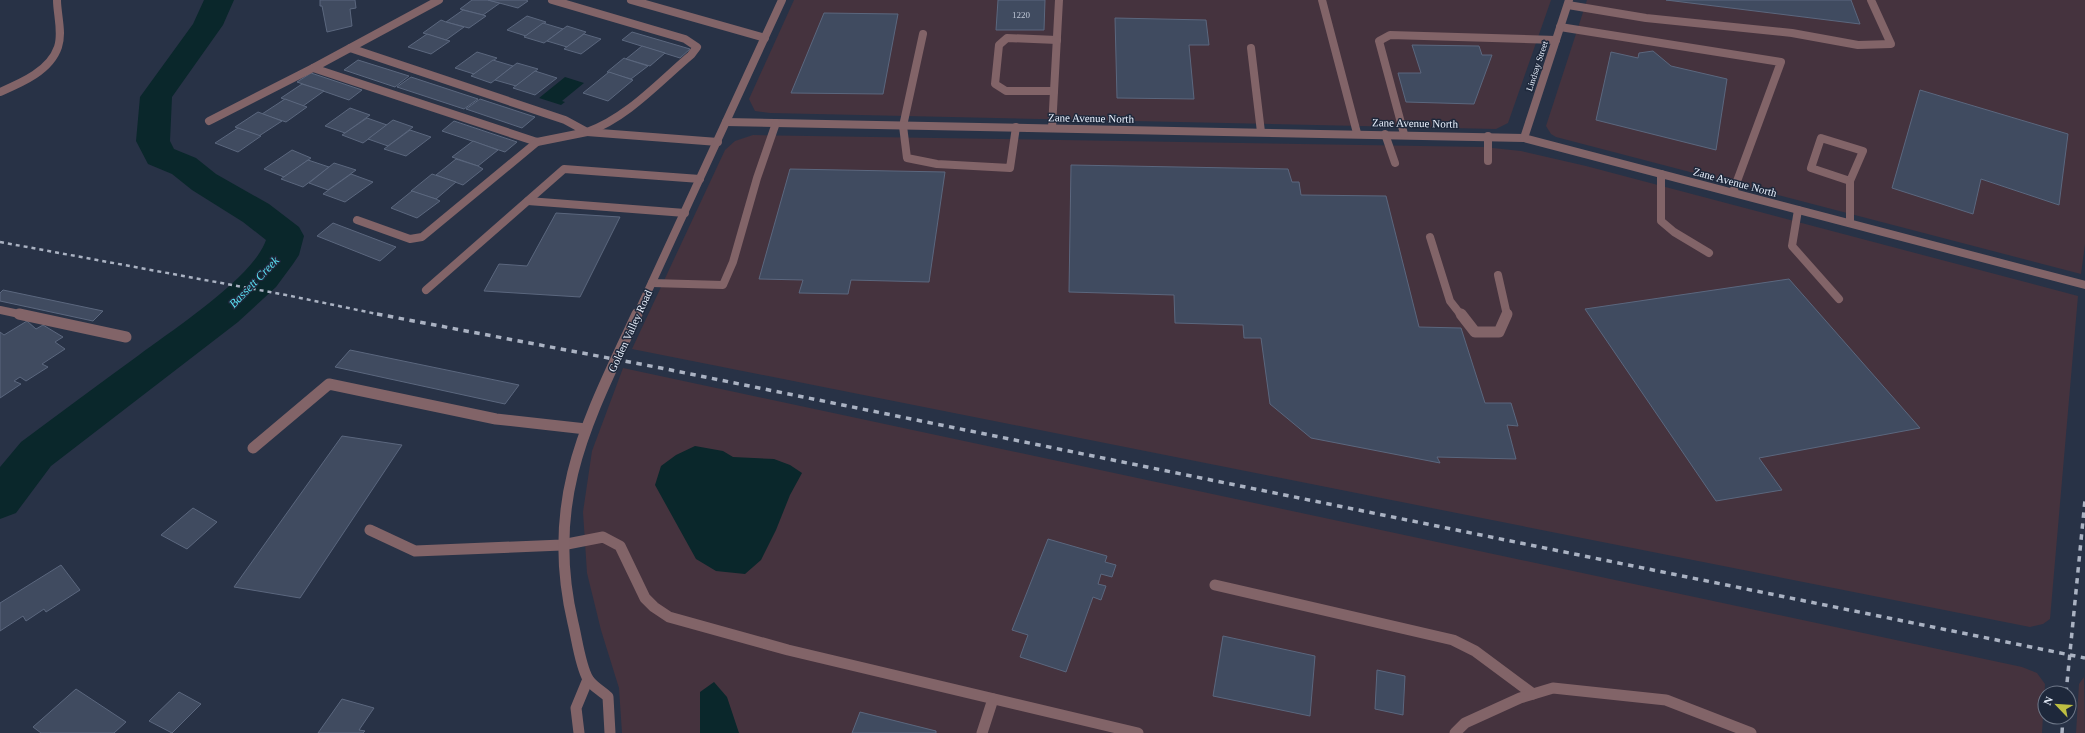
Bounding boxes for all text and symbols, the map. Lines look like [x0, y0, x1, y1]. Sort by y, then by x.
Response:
house number: 1220 [1012, 10, 1031, 20]
street label: Lindsay Street [1524, 39, 1550, 92]
street label: Zane Avenue North [1048, 111, 1135, 125]
street label: Zane Avenue North [1372, 116, 1459, 130]
street label: Zane Avenue North [1692, 165, 1779, 199]
water label: Bassett Creek [226, 253, 282, 311]
street label: Golden Valley Road [606, 288, 654, 374]
north arrow [2037, 685, 2077, 725]
text: N [2041, 695, 2055, 707]

